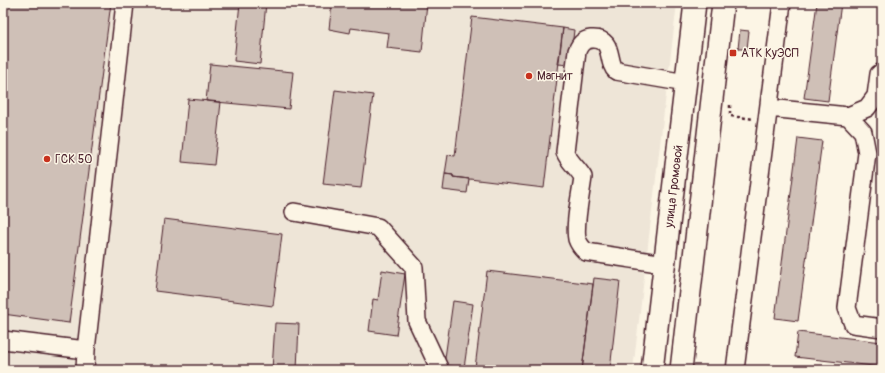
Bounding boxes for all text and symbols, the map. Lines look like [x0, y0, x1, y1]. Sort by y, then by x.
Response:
place label: АТК КуЭСП [741, 46, 799, 61]
marker: АТК КуЭСП [728, 48, 738, 58]
place label: Магнит [537, 69, 573, 84]
marker: Магнит [524, 71, 534, 81]
street label: улица Громовой [662, 144, 686, 229]
place label: ГСК 50 [55, 152, 92, 167]
marker: ГСК 50 [42, 154, 52, 164]

